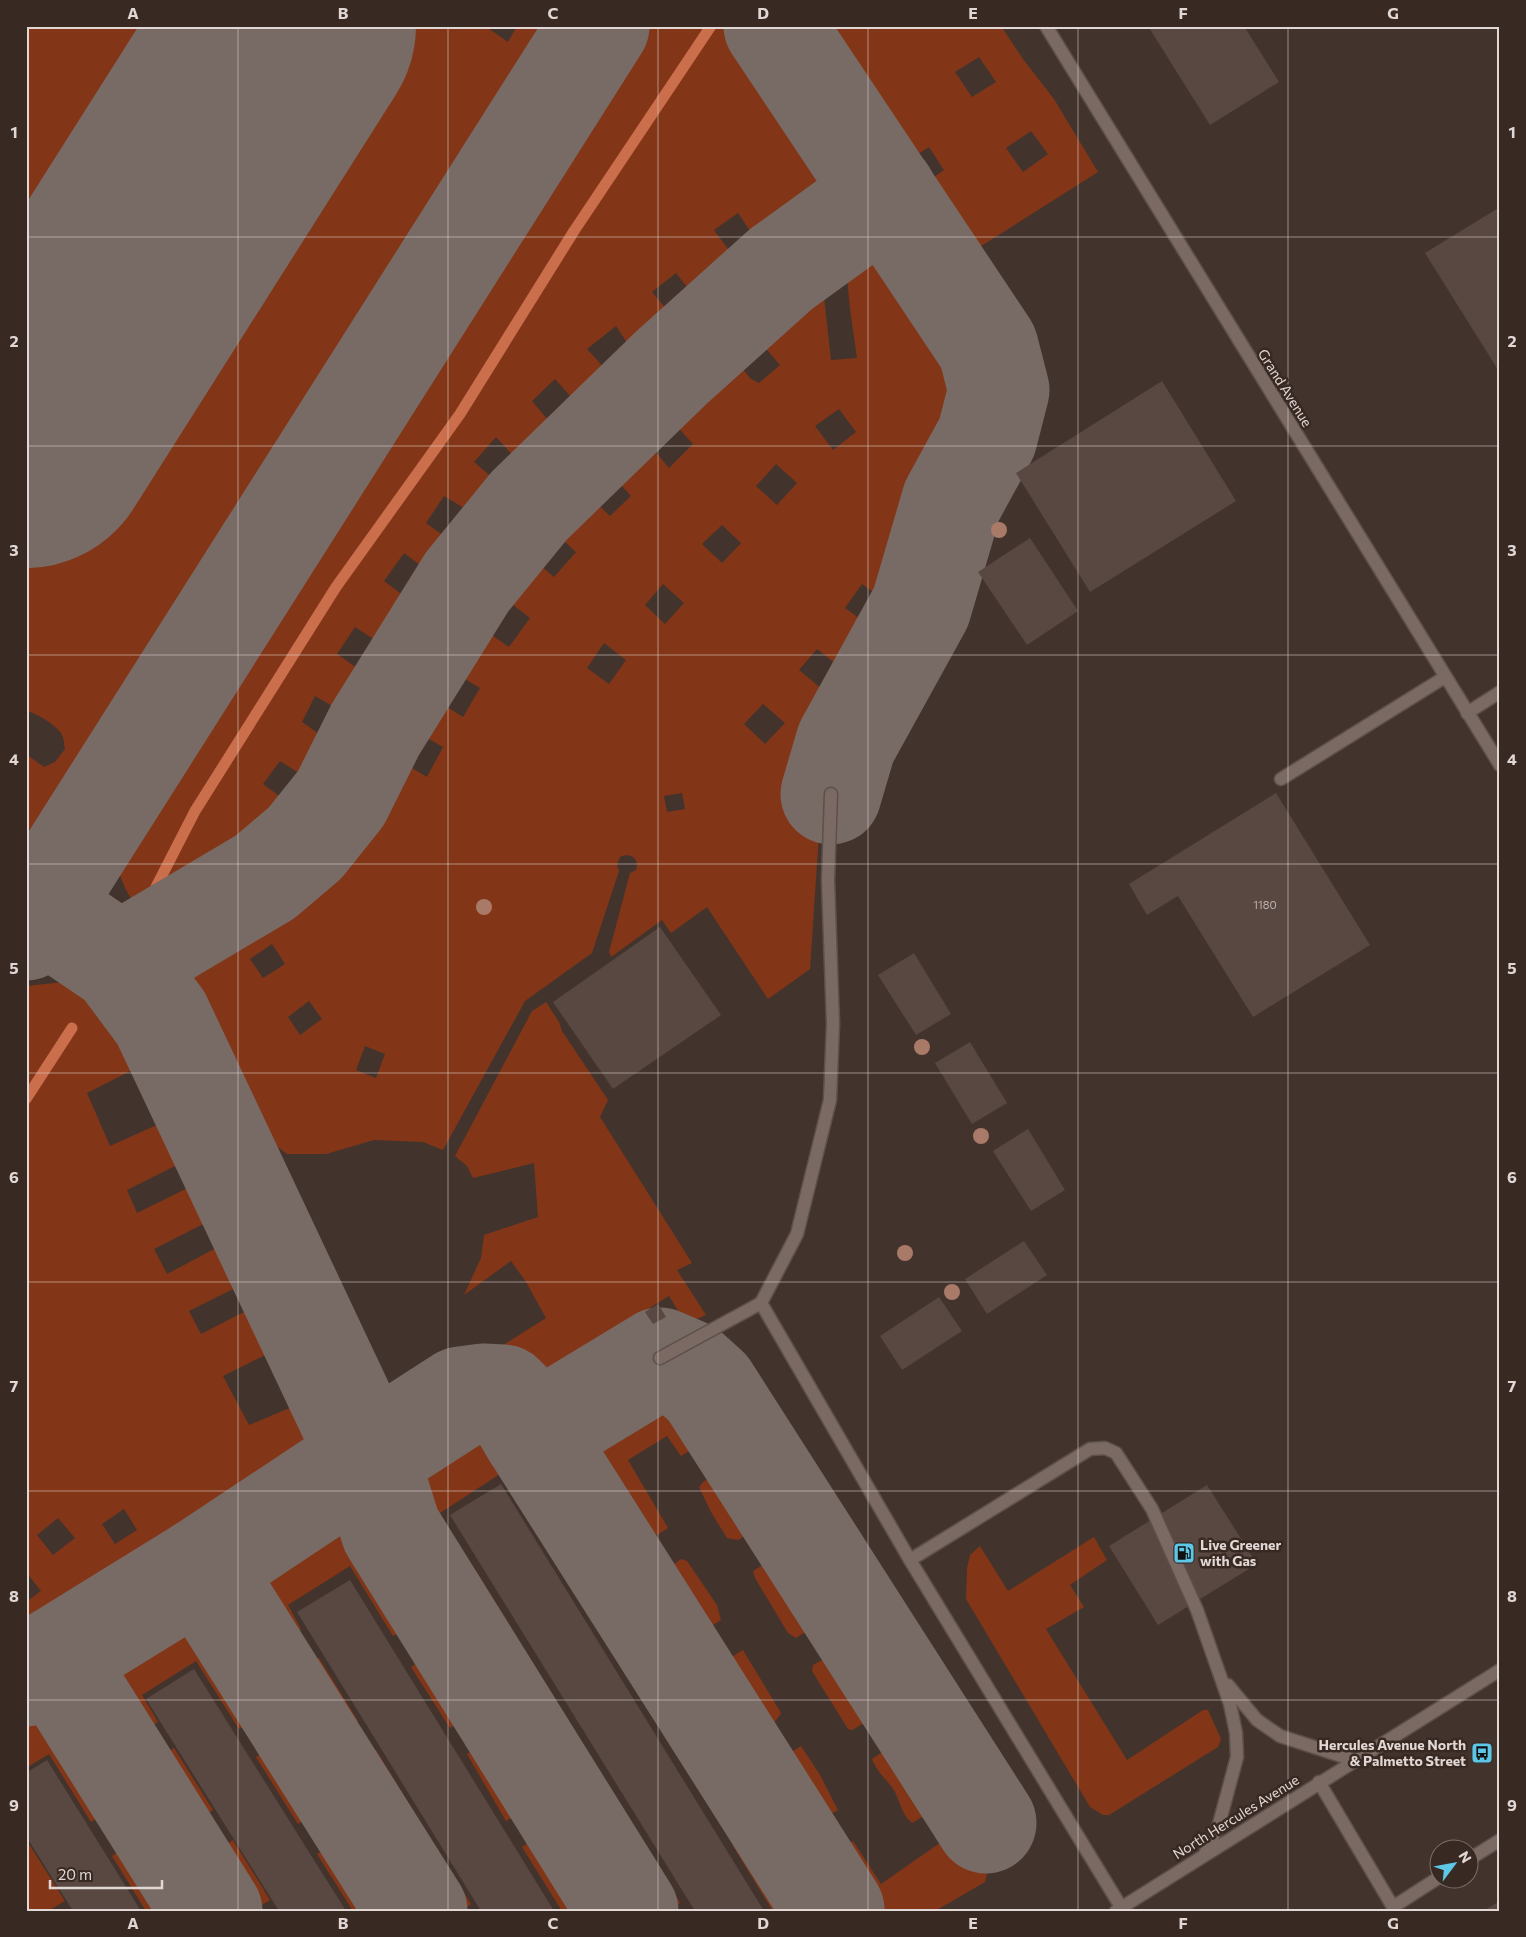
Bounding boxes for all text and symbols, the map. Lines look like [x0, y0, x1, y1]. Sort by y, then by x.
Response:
text: A [127, 3, 139, 22]
text: B [338, 3, 349, 22]
text: C [548, 3, 559, 22]
text: D [757, 3, 769, 22]
text: E [968, 3, 978, 22]
text: F [1178, 3, 1188, 22]
text: G [1387, 3, 1399, 22]
text: 1 [10, 122, 18, 141]
text: 1 [1508, 122, 1516, 141]
text: 2 [9, 331, 19, 350]
text: 2 [1507, 331, 1517, 350]
street label: Grand Avenue [1255, 346, 1316, 430]
text: 3 [9, 540, 19, 559]
text: 3 [1507, 540, 1517, 559]
text: 4 [9, 749, 19, 768]
text: 4 [1507, 749, 1517, 768]
house number: 1180 [1253, 898, 1277, 911]
text: 5 [9, 958, 19, 977]
text: 5 [1507, 958, 1517, 977]
text: 6 [9, 1167, 19, 1186]
text: 6 [1507, 1167, 1517, 1186]
text: 7 [10, 1376, 19, 1395]
text: 7 [1508, 1376, 1517, 1395]
place label: Live Greener with Gas [1200, 1536, 1281, 1569]
fuel station icon: Live Greener with Gas [1172, 1541, 1196, 1565]
text: 8 [9, 1586, 19, 1605]
text: 8 [1507, 1586, 1517, 1605]
place label: Hercules Avenue North & Palmetto Street [1319, 1736, 1466, 1769]
bus stop icon: Hercules Avenue North & Palmetto Street [1470, 1741, 1494, 1765]
street label: North Hercules Avenue [1169, 1771, 1302, 1862]
text: 9 [9, 1795, 19, 1814]
text: 9 [1507, 1795, 1517, 1814]
north arrow [1428, 1840, 1478, 1890]
text: N [1455, 1848, 1475, 1866]
scale bar [50, 1857, 162, 1889]
text: 20 m [58, 1865, 92, 1883]
text: A [127, 1913, 139, 1932]
text: B [338, 1913, 349, 1932]
text: C [548, 1913, 559, 1932]
text: D [757, 1913, 769, 1932]
text: E [968, 1913, 978, 1932]
text: F [1178, 1913, 1188, 1932]
text: G [1387, 1913, 1399, 1932]

